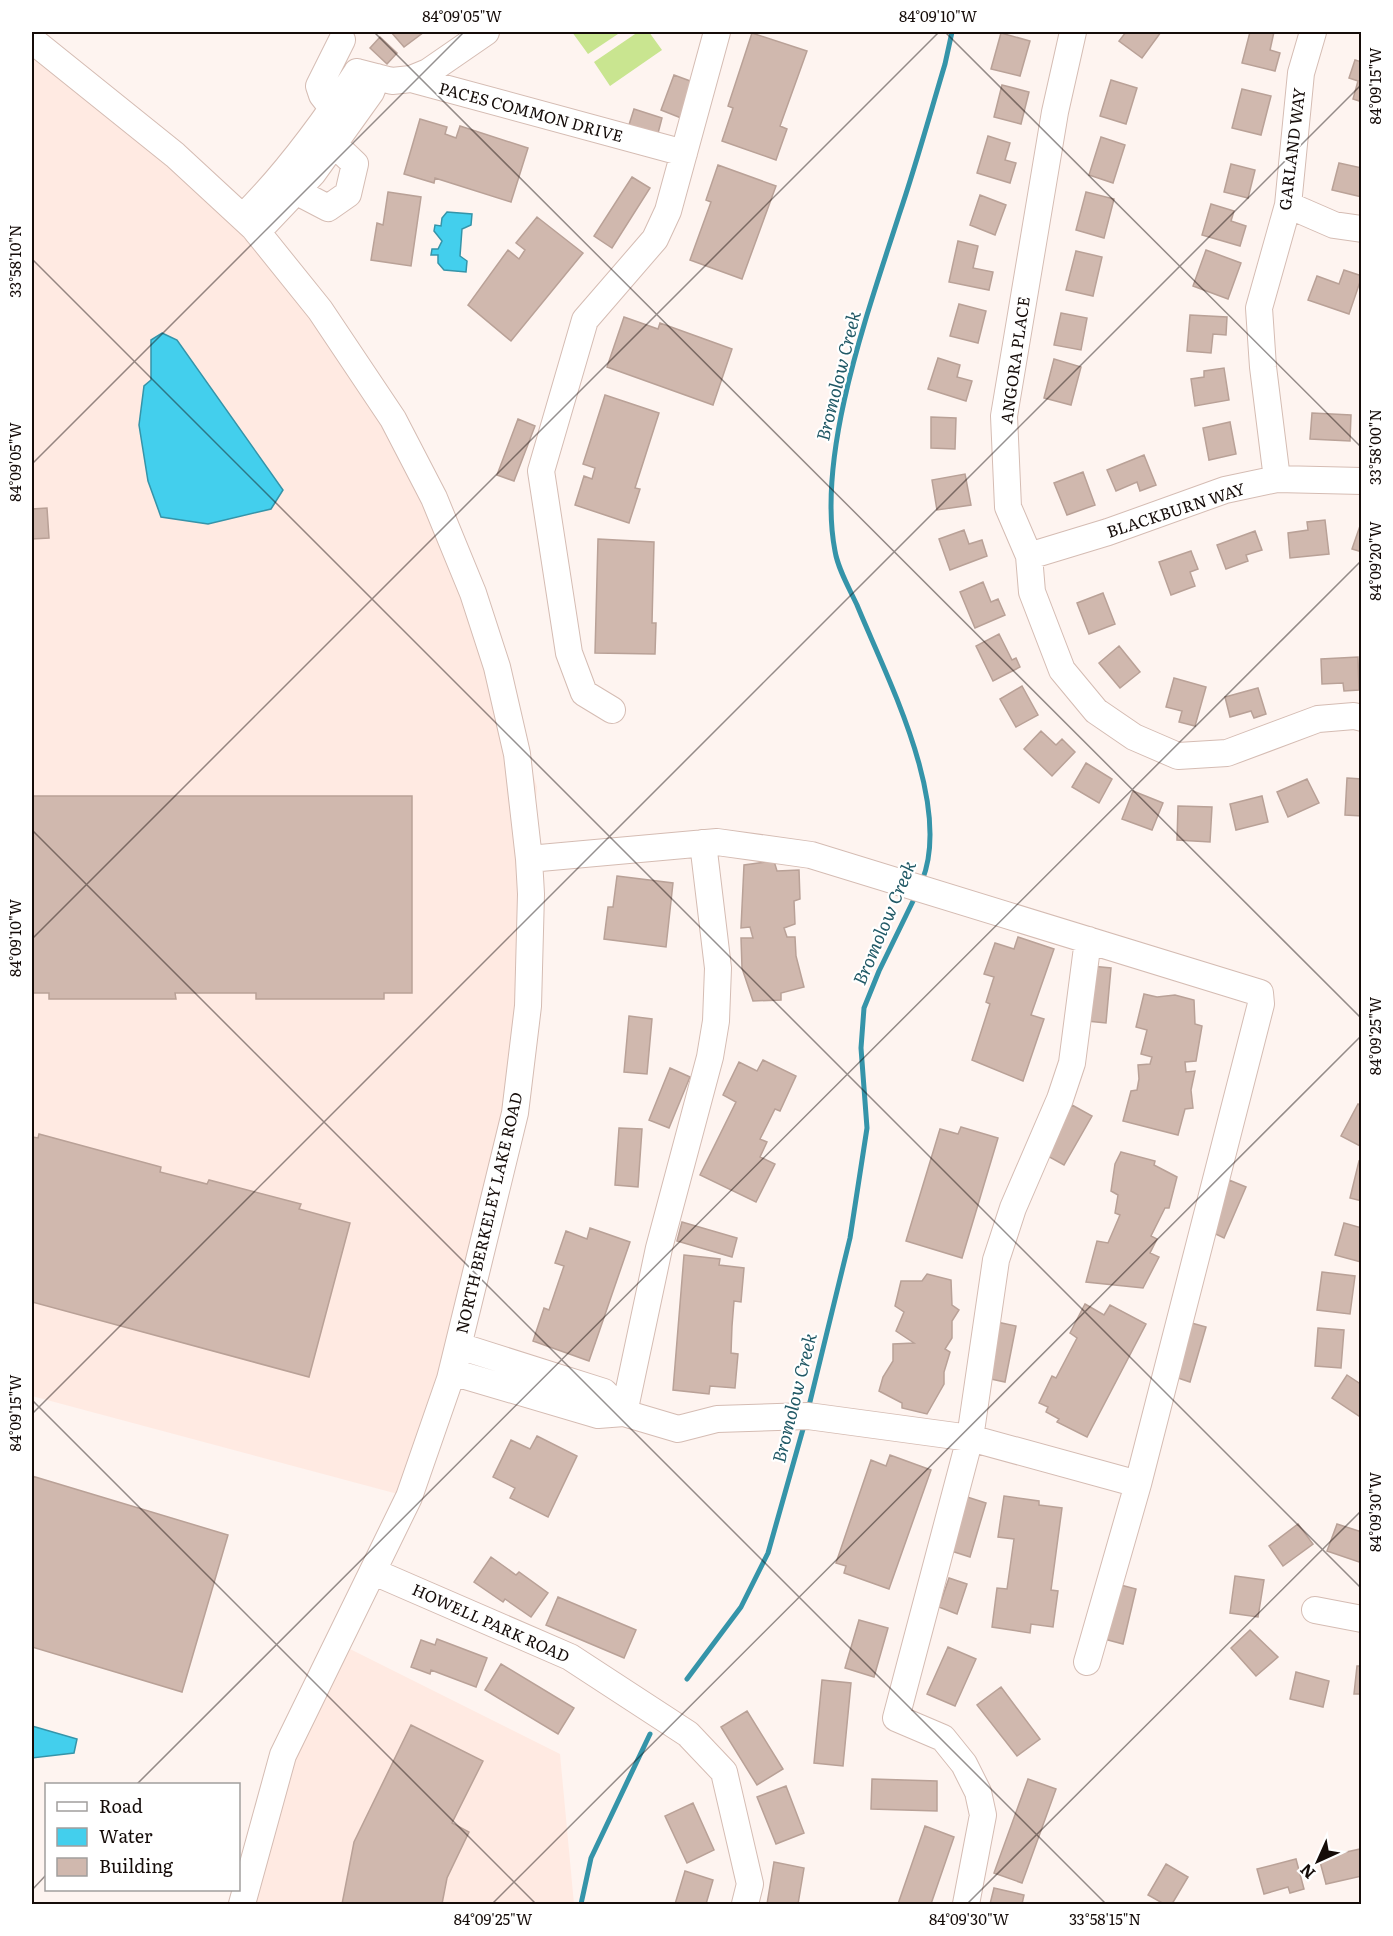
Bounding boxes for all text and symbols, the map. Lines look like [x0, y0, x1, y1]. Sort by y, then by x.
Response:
text: 84°09'05"W [422, 4, 502, 27]
text: 84°09'10"W [899, 4, 978, 27]
text: 84°09'15"W [1363, 47, 1386, 125]
street label: PACES COMMON DRIVE [436, 75, 626, 147]
street label: GARLAND WAY [1272, 86, 1310, 212]
text: 33°58'10"N [3, 224, 26, 298]
street label: ANGORA PLACE [993, 295, 1035, 425]
water label: Bromolow Creek [808, 308, 867, 443]
text: 33°58'00"N [1363, 409, 1386, 485]
text: 84°09'05"W [3, 422, 26, 502]
street label: BLACKBURN WAY [1103, 475, 1248, 543]
text: 84°09'20"W [1363, 521, 1386, 601]
water label: Bromolow Creek [845, 856, 922, 989]
text: 84°09'10"W [3, 898, 26, 977]
text: 84°09'25"W [1363, 996, 1386, 1075]
street label: NORTH BERKELEY LAKE ROAD [449, 1090, 528, 1336]
water label: Bromolow Creek [764, 1330, 823, 1465]
text: 84°09'15"W [3, 1374, 26, 1452]
text: 84°09'30"W [1363, 1471, 1386, 1552]
street label: HOWELL PARK ROAD [409, 1577, 574, 1668]
legend [45, 1783, 240, 1891]
text: Road [99, 1792, 143, 1819]
text: Water [99, 1822, 153, 1849]
north arrow [1288, 1831, 1348, 1891]
text: Building [99, 1852, 174, 1879]
text: N [1293, 1859, 1320, 1886]
text: 84°09'25"W [454, 1907, 533, 1930]
text: 84°09'30"W [929, 1907, 1010, 1930]
text: 33°58'15"N [1069, 1907, 1141, 1930]

